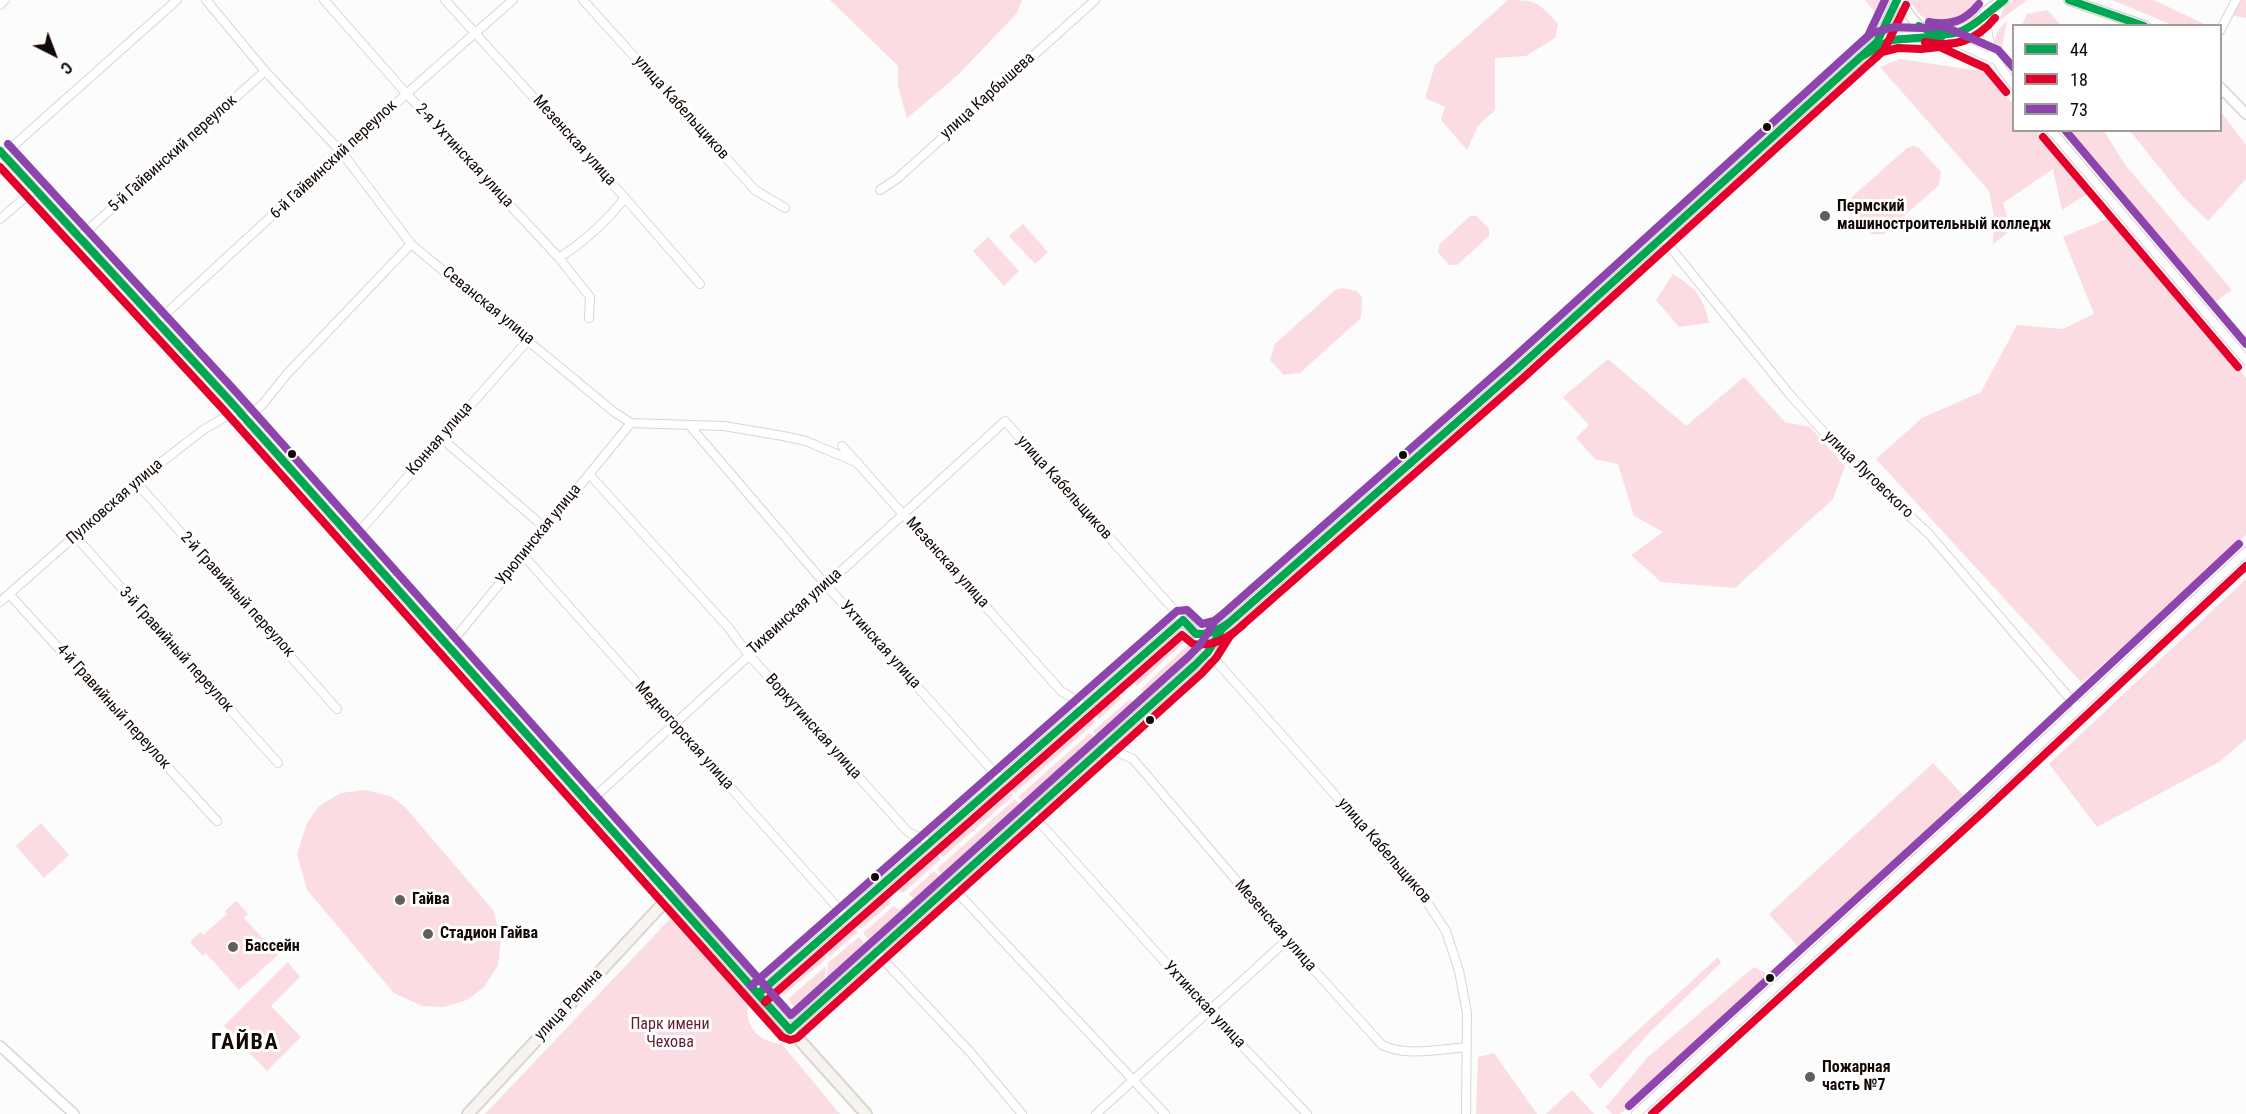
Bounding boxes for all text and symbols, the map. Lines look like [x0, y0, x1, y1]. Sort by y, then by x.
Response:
north arrow [24, 24, 84, 84]
legend [2012, 24, 2222, 132]
text: 44 [2070, 39, 2088, 60]
street label: улица Карбышева [937, 49, 1039, 143]
street label: улица Кабельщиков [629, 52, 733, 164]
text: С [57, 58, 76, 78]
text: 18 [2070, 69, 2088, 90]
street label: 5-й Гайвинский переулок [105, 91, 241, 217]
street label: Мезенская улица [528, 92, 620, 190]
street label: 6-й Гайвинский переулок [267, 96, 401, 224]
text: 73 [2070, 99, 2088, 120]
street label: 2-я Ухтинская улица [411, 100, 517, 212]
unlabelled marker [1761, 121, 1773, 133]
place label: Пермский машиностроительный колледж [1837, 197, 2051, 235]
marker: Пермский машиностроительный колледж [1818, 209, 1832, 223]
street label: Севанская улица [438, 263, 538, 349]
street label: Конная улица [403, 398, 477, 480]
street label: улица Луговского [1819, 427, 1917, 523]
street label: улица Кабельщиков [1012, 432, 1116, 544]
unlabelled marker [286, 448, 298, 460]
unlabelled marker [1397, 449, 1409, 461]
street label: Пулковская улица [63, 455, 167, 549]
street label: Урюпинская улица [492, 481, 586, 589]
street label: Мезенская улица [901, 514, 993, 612]
street label: 2-й Гравийный переулок [176, 528, 298, 662]
street label: Тихвинская улица [744, 565, 846, 659]
street label: 3-й Гравийный переулок [115, 583, 237, 717]
street label: Ухтинская улица [835, 597, 925, 693]
street label: 4-й Гравийный переулок [52, 640, 174, 774]
street label: Воркутинская улица [761, 670, 865, 784]
street label: Медногорская улица [630, 678, 738, 794]
unlabelled marker [1144, 714, 1156, 726]
street label: улица Кабельщиков [1333, 794, 1435, 908]
unlabelled marker [869, 871, 881, 883]
street label: Мезенская улица [1230, 876, 1320, 976]
place label: Гайва [412, 890, 450, 910]
marker: Гайва [393, 893, 407, 907]
place label: Стадион Гайва [440, 924, 538, 944]
marker: Стадион Гайва [421, 927, 435, 941]
place label: Бассейн [245, 937, 300, 957]
marker: Бассейн [226, 940, 240, 954]
street label: Ухтинская улица [1159, 958, 1249, 1052]
street label: улица Репина [531, 965, 607, 1045]
unlabelled marker [1764, 972, 1776, 984]
park label: Парк имени Чехова [630, 1015, 710, 1053]
district label: ГАЙВА [211, 1030, 279, 1056]
place label: Пожарная часть №7 [1822, 1058, 1891, 1096]
marker: Пожарная часть №7 [1803, 1070, 1817, 1084]

